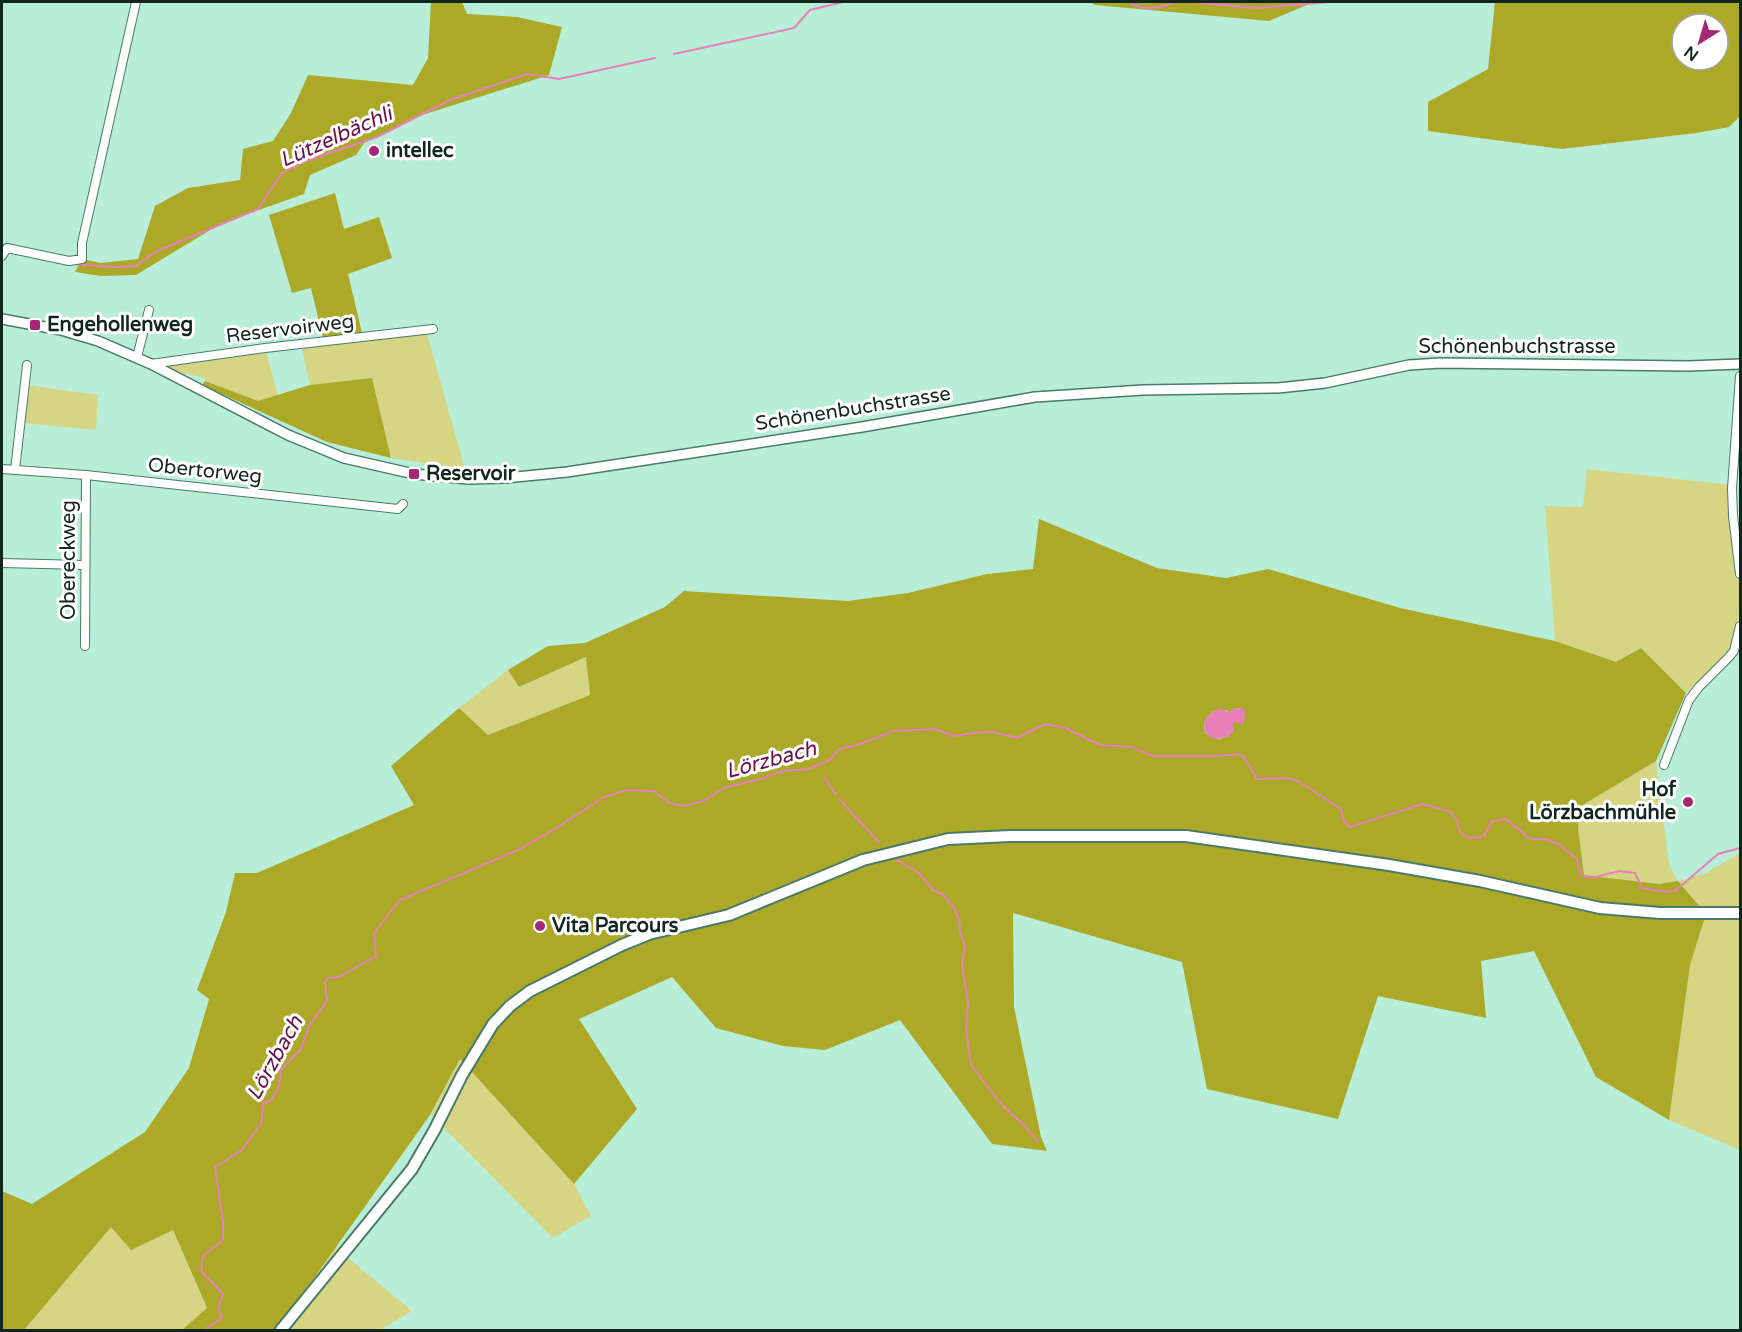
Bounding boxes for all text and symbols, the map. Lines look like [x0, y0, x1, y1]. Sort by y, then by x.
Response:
north arrow [1670, 12, 1730, 72]
text: N [1680, 41, 1703, 65]
water label: Lützelbächli [276, 100, 398, 173]
place label: intellec [386, 139, 454, 163]
marker: intellec [367, 144, 381, 158]
street label: Reservoirweg [224, 309, 356, 349]
place label: Engehollenweg [47, 313, 193, 337]
marker: Engehollenweg [28, 318, 42, 332]
street label: Schönenbuchstrasse [1418, 335, 1616, 359]
street label: Schönenbuchstrasse [754, 382, 952, 436]
street label: Obertorweg [147, 453, 263, 489]
place label: Reservoir [426, 462, 516, 486]
marker: Reservoir [407, 467, 421, 481]
street label: Obereckweg [57, 500, 81, 620]
water label: Lörzbach [723, 736, 820, 784]
place label: Hof Lörzbachmühle [1529, 778, 1676, 825]
marker: Hof Lörzbachmühle [1681, 795, 1695, 809]
place label: Vita Parcours [552, 914, 679, 938]
marker: Vita Parcours [533, 919, 547, 933]
water label: Lörzbach [242, 1010, 309, 1104]

